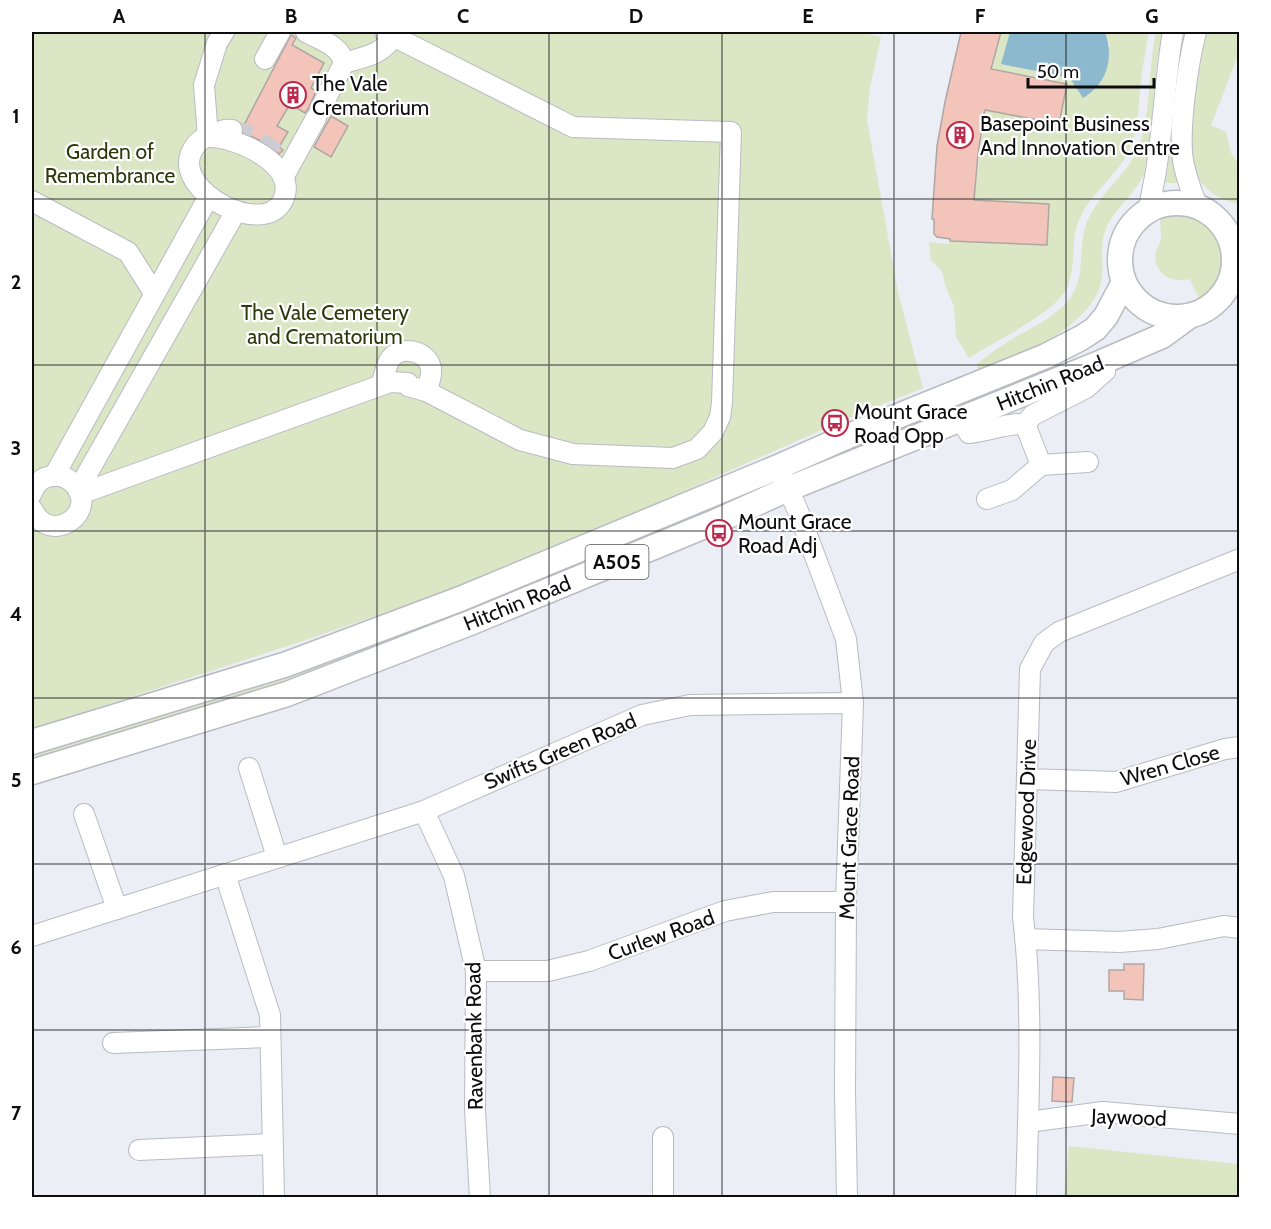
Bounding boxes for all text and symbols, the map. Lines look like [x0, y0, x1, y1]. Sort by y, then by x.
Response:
text: A [113, 4, 126, 28]
text: B [285, 4, 297, 28]
text: C [457, 4, 469, 28]
text: D [629, 4, 643, 28]
text: E [802, 4, 814, 28]
text: F [975, 4, 986, 28]
text: G [1145, 4, 1159, 28]
scale bar [1028, 51, 1154, 89]
text: 50 m [1037, 61, 1079, 83]
place label: The Vale Crematorium [312, 71, 429, 120]
building icon: The Vale Crematorium [278, 80, 308, 110]
text: 1 [12, 104, 20, 128]
place label: Basepoint Business And Innovation Centre [980, 111, 1180, 160]
building icon: Basepoint Business And Innovation Centre [945, 120, 975, 150]
park label: Garden of Remembrance [45, 139, 176, 188]
text: 2 [11, 270, 21, 294]
park label: The Vale Cemetery and Crematorium [241, 300, 409, 349]
street label: Hitchin Road [993, 350, 1107, 416]
place label: Mount Grace Road Opp [854, 399, 968, 448]
bus stop icon: Mount Grace Road Opp [820, 408, 850, 438]
text: 3 [11, 436, 21, 460]
place label: Mount Grace Road Adj [738, 509, 852, 559]
bus stop icon: Mount Grace Road Adj [704, 518, 734, 548]
road number: A505 [586, 545, 648, 579]
street label: Hitchin Road [460, 570, 574, 636]
text: 4 [10, 602, 22, 626]
street label: Swifts Green Road [480, 708, 640, 794]
street label: Edgewood Drive [1011, 738, 1041, 885]
street label: Wren Close [1118, 739, 1222, 791]
street label: Mount Grace Road [834, 756, 864, 920]
text: 5 [11, 768, 21, 792]
street label: Curlew Road [604, 904, 718, 966]
text: 6 [10, 935, 22, 959]
street label: Ravenbank Road [460, 962, 488, 1110]
text: 7 [11, 1101, 22, 1125]
street label: Jaywood [1090, 1103, 1167, 1131]

